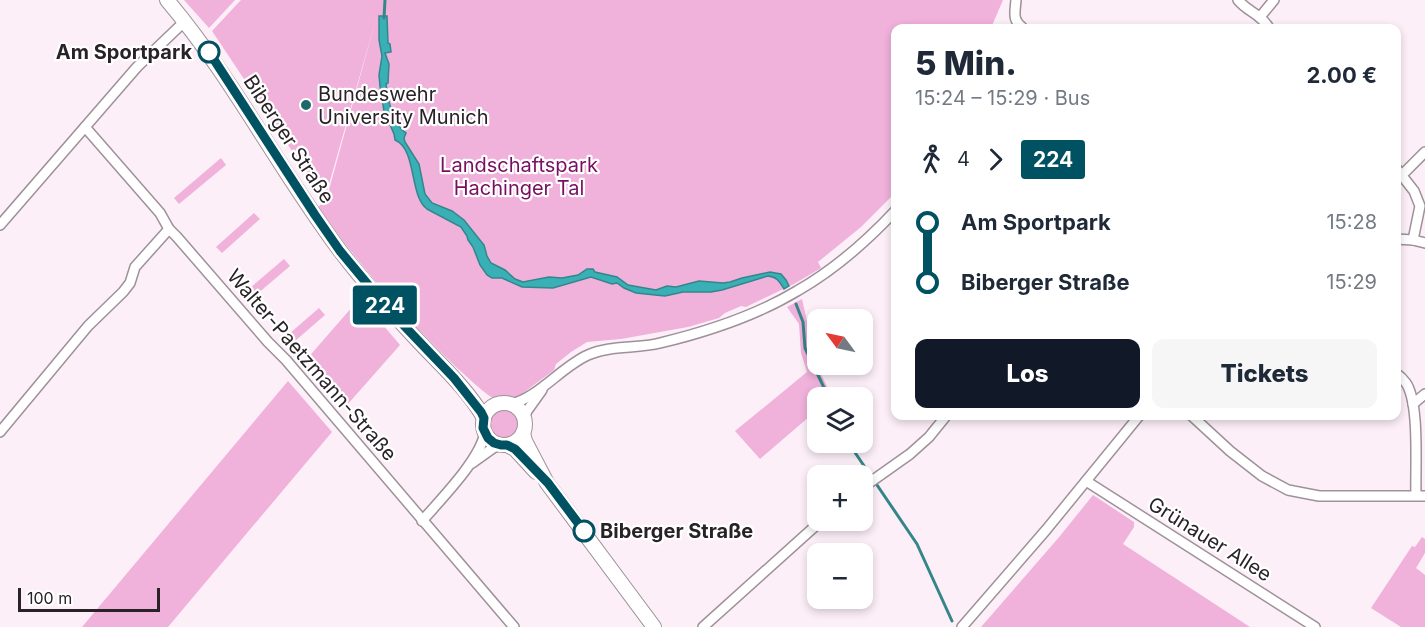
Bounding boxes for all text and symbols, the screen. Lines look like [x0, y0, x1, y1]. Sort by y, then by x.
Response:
place label: Am Sportpark [56, 40, 192, 64]
marker: Am Sportpark [198, 41, 220, 63]
text: 5 Min. [915, 43, 1017, 83]
text: 2.00 € [1306, 62, 1377, 88]
street label: Biberger Straße [239, 70, 339, 208]
place label: Bundeswehr University Munich [318, 82, 489, 129]
text: 15:24 – 15:29 · Bus [915, 86, 1090, 110]
marker: Bundeswehr University Munich [299, 98, 313, 112]
icon: walk [915, 143, 948, 176]
icon: forward [979, 143, 1012, 176]
text: 4 [957, 147, 970, 171]
text: 224 [1033, 147, 1073, 172]
park label: Landschaftspark Hachinger Tal [440, 153, 598, 200]
text: Am Sportpark [961, 209, 1111, 235]
text: 15:28 [1326, 210, 1377, 234]
street label: Walter-Paetzmann-Straße [222, 264, 402, 466]
text: Biberger Straße [961, 269, 1130, 295]
text: 15:29 [1326, 270, 1377, 294]
line badge: 224 [350, 286, 420, 324]
text: 224 [365, 293, 405, 318]
north arrow [807, 309, 873, 375]
map controls [807, 309, 873, 609]
button: Los [915, 339, 1140, 408]
button: Tickets [1152, 339, 1377, 408]
button: layers [807, 387, 873, 453]
button: + [807, 465, 873, 531]
street label: Grünauer Allee [1144, 492, 1276, 586]
place label: Biberger Straße [600, 519, 753, 543]
marker: Biberger Straße [573, 520, 595, 542]
button: − [807, 543, 873, 609]
scale bar [18, 585, 160, 612]
text: 100 m [27, 588, 72, 608]

